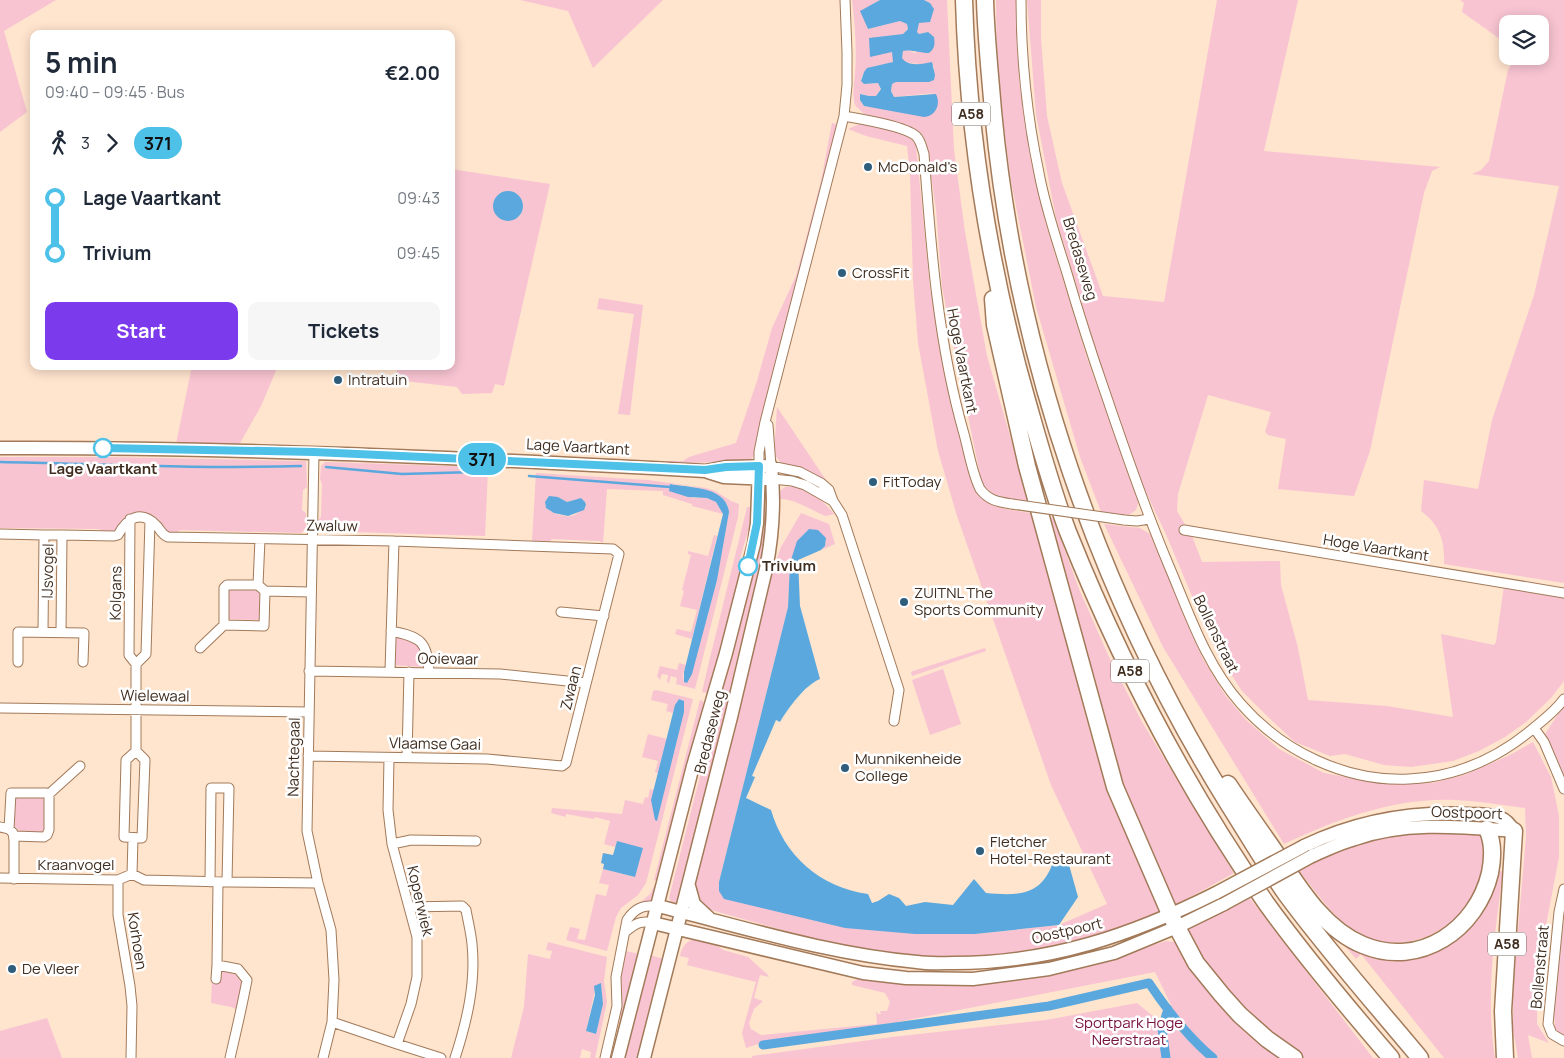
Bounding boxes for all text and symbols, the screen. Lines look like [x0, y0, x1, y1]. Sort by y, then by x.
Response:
map controls [1499, 15, 1549, 65]
button: layers [1499, 15, 1549, 65]
text: 5 min [45, 43, 118, 81]
text: €2.00 [385, 60, 440, 86]
text: 09:40 – 09:45 · Bus [45, 81, 185, 103]
road number: A58 [952, 102, 990, 126]
icon: walk [45, 129, 73, 157]
icon: forward [98, 129, 126, 157]
text: 371 [144, 131, 172, 155]
text: 3 [81, 132, 90, 154]
place label: McDonald's [878, 156, 957, 177]
marker: McDonald's [862, 161, 874, 173]
text: Lage Vaartkant [83, 185, 221, 211]
text: 09:43 [397, 187, 440, 209]
street label: Bredaseweg [1058, 215, 1103, 303]
text: Trivium [83, 240, 151, 266]
text: 09:45 [397, 242, 440, 264]
place label: CrossFit [852, 262, 910, 283]
marker: CrossFit [836, 267, 848, 279]
button: Start [45, 302, 238, 360]
button: Tickets [248, 302, 440, 360]
street label: Hoge Vaartkant [942, 306, 983, 415]
place label: Intratuin [348, 369, 407, 390]
marker: Intratuin [332, 374, 344, 386]
street label: Lage Vaartkant [526, 433, 630, 460]
marker: Lage Vaartkant [93, 438, 113, 458]
line badge: 371 [453, 443, 511, 475]
text: 371 [468, 447, 496, 471]
place label: Lage Vaartkant [48, 458, 158, 479]
place label: FitToday [883, 471, 941, 492]
marker: FitToday [867, 476, 879, 488]
street label: Zwaluw [306, 515, 358, 536]
street label: Hoge Vaartkant [1322, 529, 1431, 566]
street label: IJsvogel [37, 543, 58, 599]
place label: Trivium [762, 555, 816, 576]
marker: Trivium [738, 556, 758, 576]
street label: Kolgans [105, 565, 126, 621]
place label: ZUITNL The Sports Community [914, 582, 1043, 620]
street label: Bollenstraat [1189, 591, 1244, 676]
marker: ZUITNL The Sports Community [898, 596, 910, 608]
street label: Ooievaar [417, 647, 479, 670]
road number: A58 [1111, 659, 1149, 682]
street label: Zwaan [555, 663, 586, 712]
street label: Wielewaal [120, 684, 190, 707]
street label: Bredaseweg [689, 688, 730, 776]
street label: Nachtegaal [282, 717, 305, 797]
street label: Vlaamse Gaai [389, 732, 481, 755]
place label: Munnikenheide College [855, 748, 962, 786]
marker: Munnikenheide College [839, 762, 851, 774]
street label: Oostpoort [1431, 801, 1503, 824]
place label: Fletcher Hotel-Restaurant [990, 831, 1111, 869]
marker: Fletcher Hotel-Restaurant [974, 845, 986, 857]
street label: Kraanvogel [38, 854, 114, 875]
street label: Koperwiek [402, 864, 439, 939]
street label: Korhoen [123, 911, 152, 971]
street label: Oostpoort [1030, 912, 1104, 949]
street label: Bollenstraat [1525, 924, 1554, 1010]
road number: A58 [1488, 932, 1526, 956]
place label: De Vleer [22, 958, 80, 979]
marker: De Vleer [6, 963, 18, 975]
park label: Sportpark Hoge Neerstraat [1075, 1012, 1183, 1050]

